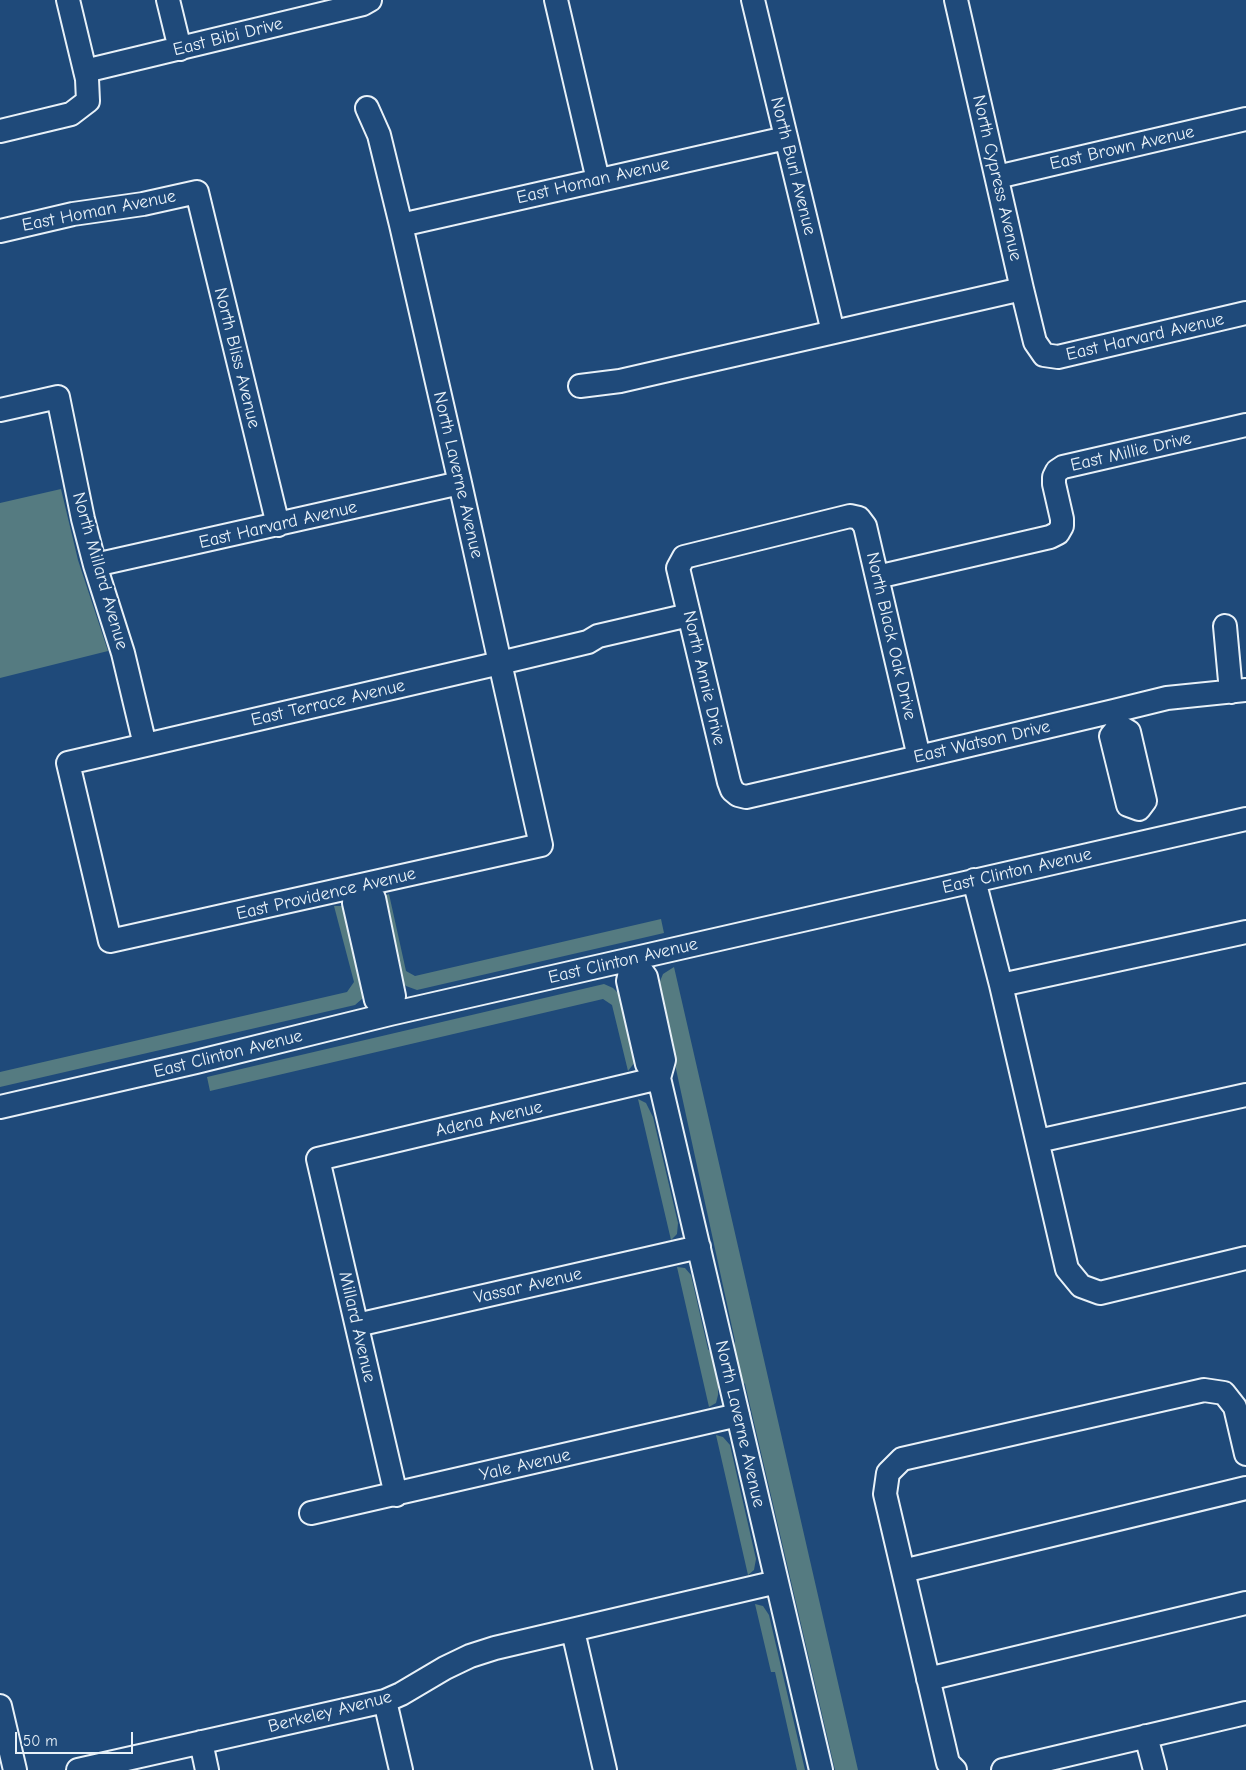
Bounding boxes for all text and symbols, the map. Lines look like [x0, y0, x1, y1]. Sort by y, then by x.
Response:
street label: East Bibi Drive [171, 13, 285, 61]
street label: North Cypress Avenue [967, 93, 1027, 263]
street label: North Burl Avenue [765, 95, 821, 237]
street label: East Brown Avenue [1048, 121, 1196, 175]
street label: East Homan Avenue [514, 153, 672, 209]
street label: East Homan Avenue [20, 185, 178, 237]
street label: North Bliss Avenue [209, 285, 265, 431]
street label: East Harvard Avenue [1064, 308, 1226, 366]
street label: North Laverne Avenue [428, 390, 488, 560]
street label: East Millie Drive [1068, 428, 1194, 476]
street label: North Millard Avenue [67, 490, 133, 652]
street label: East Harvard Avenue [197, 496, 359, 554]
street label: North Black Oak Drive [861, 550, 921, 722]
street label: North Annie Drive [678, 609, 730, 747]
street label: East Terrace Avenue [249, 675, 407, 731]
street label: East Watson Drive [912, 716, 1052, 768]
street label: East Clinton Avenue [940, 843, 1094, 899]
street label: East Providence Avenue [234, 863, 418, 925]
street label: East Clinton Avenue [546, 933, 700, 989]
street label: East Clinton Avenue [151, 1025, 305, 1083]
street label: Adena Avenue [433, 1096, 545, 1142]
street label: Vassar Avenue [472, 1263, 584, 1309]
street label: Millard Avenue [334, 1269, 380, 1385]
street label: North Laverne Avenue [710, 1339, 770, 1509]
street label: Yale Avenue [477, 1444, 573, 1486]
street label: Berkeley Avenue [266, 1686, 394, 1738]
scale bar [18, 1722, 135, 1754]
text: 50 m [23, 1732, 58, 1750]

